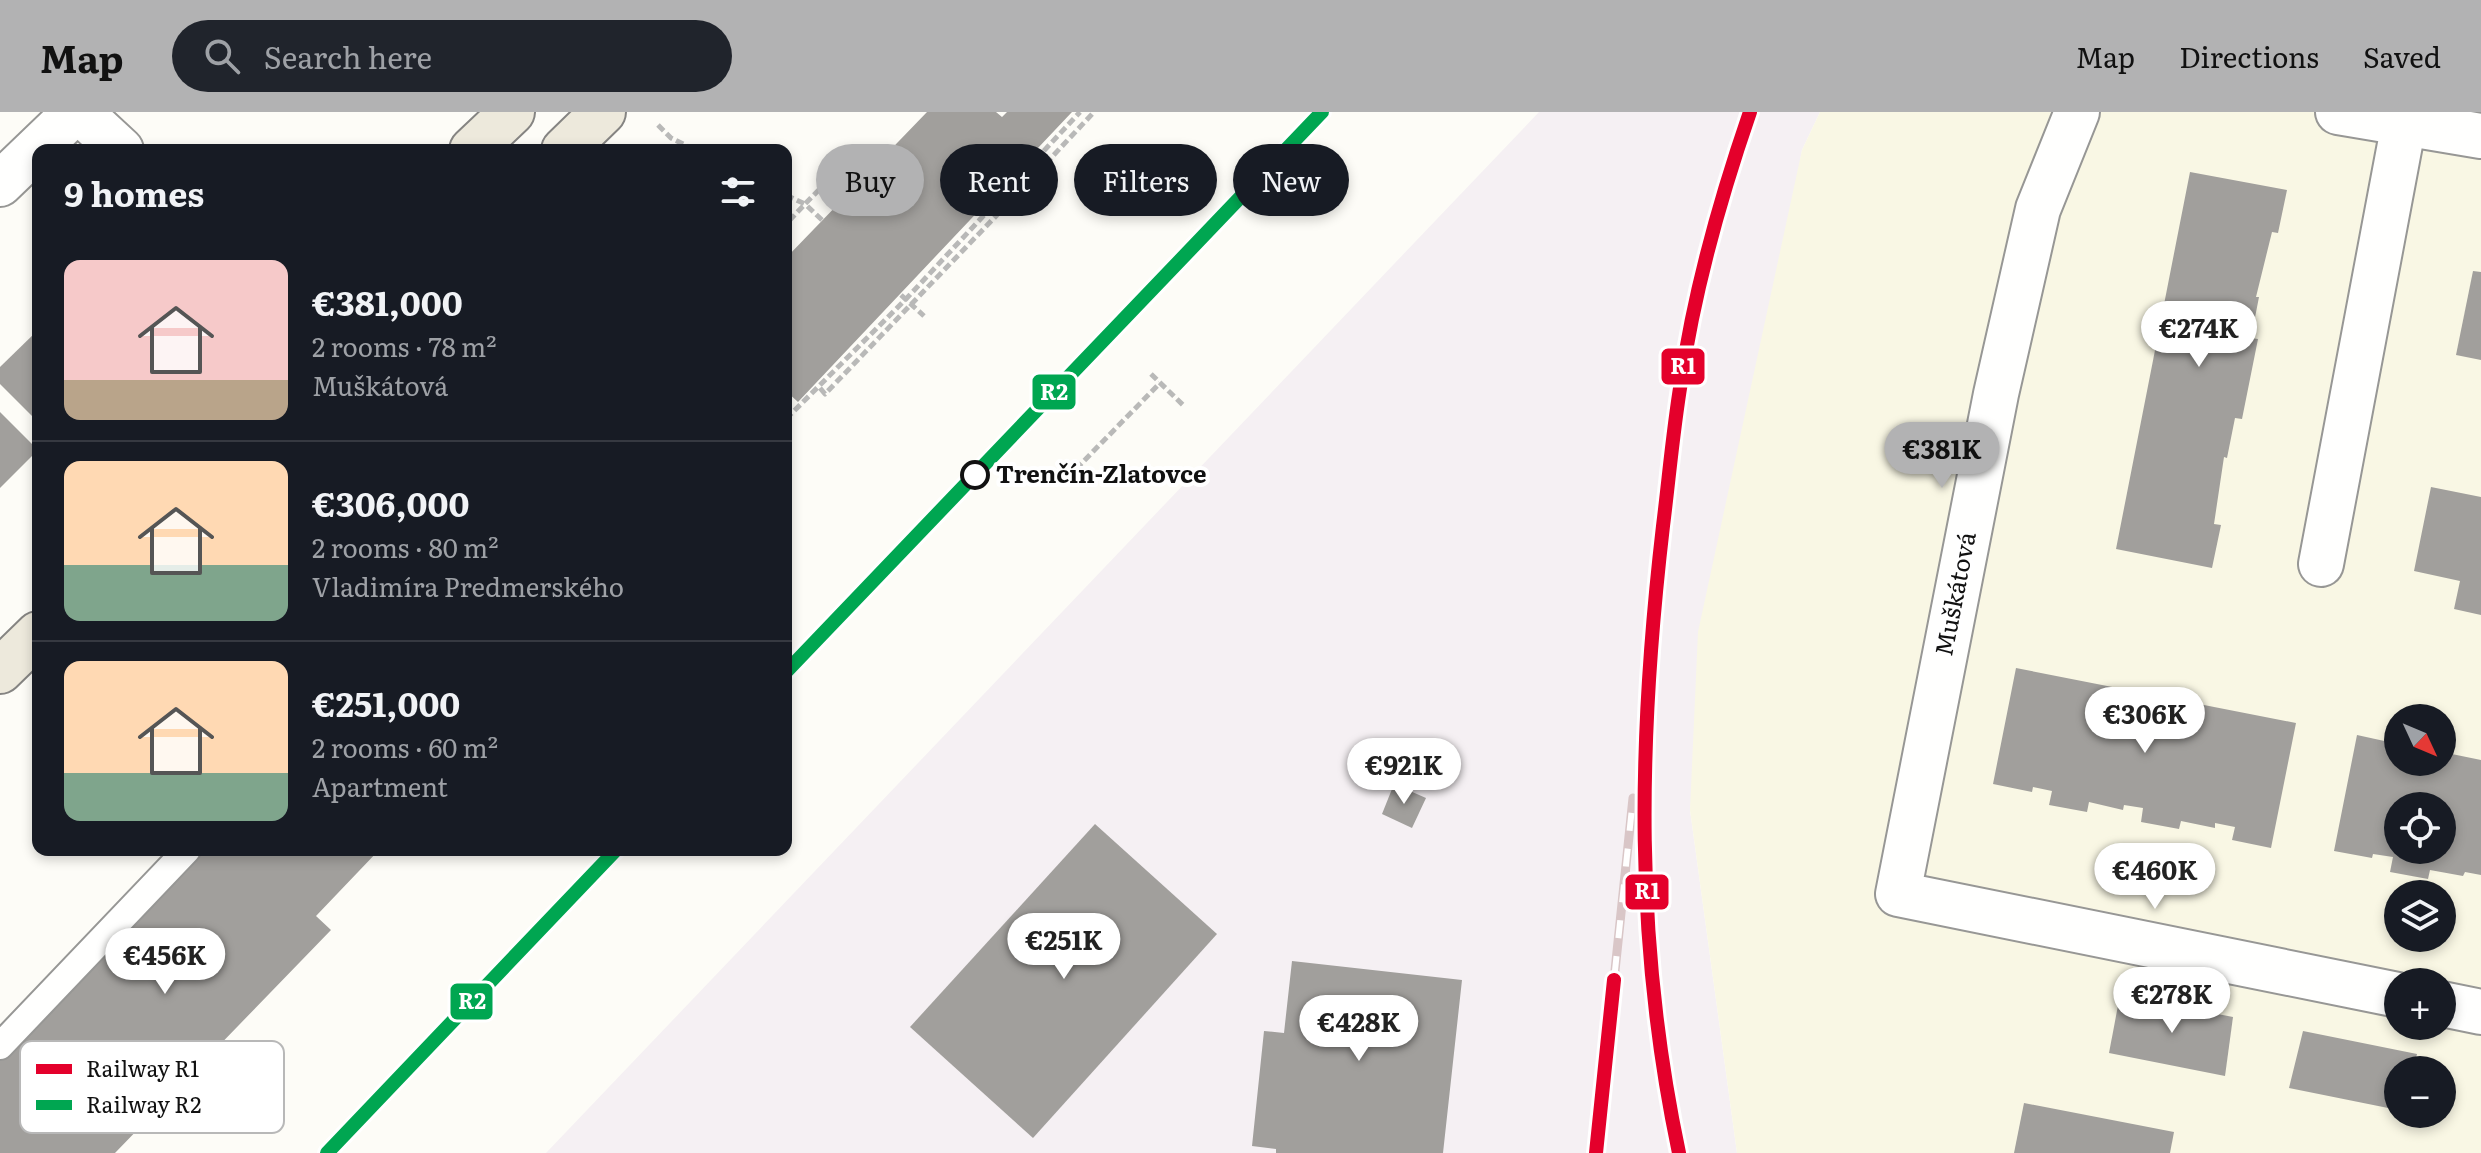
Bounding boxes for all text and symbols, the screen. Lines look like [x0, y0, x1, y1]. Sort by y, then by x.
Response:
search box [172, 20, 732, 92]
text: Map [40, 28, 124, 85]
icon: search [200, 34, 244, 78]
text: Search here [264, 34, 432, 78]
text: Map [2076, 35, 2135, 77]
text: Directions [2179, 35, 2319, 77]
text: Saved [2363, 35, 2441, 77]
chip: Buy [816, 144, 924, 216]
chip: Rent [940, 144, 1058, 216]
chip: Filters [1074, 144, 1217, 216]
chip: New [1233, 144, 1349, 216]
text: 9 homes [64, 167, 204, 217]
icon: filters [716, 170, 760, 214]
text: €381,000 [312, 276, 463, 326]
icon: home [128, 292, 224, 388]
pin: €274K [2143, 301, 2255, 369]
text: €274K [2159, 307, 2239, 346]
text: 2 rooms · 78 m² [312, 326, 497, 365]
line badge: R1 [1660, 347, 1706, 386]
text: R1 [1670, 348, 1696, 381]
text: Muškátová [312, 365, 448, 404]
line badge: R2 [1031, 373, 1077, 411]
text: R2 [1040, 374, 1068, 407]
pin: €381K [1886, 422, 1998, 490]
text: €381K [1902, 428, 1982, 467]
place label: Trenčín-Zlatovce [996, 455, 1207, 490]
marker: Trenčín-Zlatovce [961, 461, 989, 489]
text: €306,000 [312, 477, 469, 527]
icon: home [128, 493, 224, 589]
text: 2 rooms · 80 m² [312, 527, 499, 566]
street label: Muškátová [1924, 528, 1983, 659]
text: Vladimíra Predmerského [312, 566, 624, 605]
text: €251,000 [312, 677, 460, 727]
pin: €306K [2089, 687, 2201, 755]
icon: home [128, 693, 224, 789]
text: €306K [2103, 693, 2187, 732]
north arrow [2384, 704, 2456, 776]
map controls [2384, 704, 2456, 1128]
text: 2 rooms · 60 m² [312, 727, 498, 766]
pin: €921K [1348, 738, 1460, 806]
text: €921K [1365, 744, 1443, 783]
text: Apartment [312, 766, 448, 805]
button: locate [2384, 792, 2456, 864]
pin: €460K [2099, 843, 2211, 911]
text: €460K [2112, 849, 2198, 888]
line badge: R1 [1624, 873, 1670, 911]
text: R1 [1634, 873, 1660, 906]
button: layers [2384, 880, 2456, 952]
pin: €251K [1008, 913, 1120, 981]
text: €251K [1025, 919, 1103, 958]
pin: €456K [109, 928, 221, 996]
text: €456K [123, 934, 207, 973]
pin: €278K [2116, 967, 2228, 1035]
button: + [2384, 968, 2456, 1040]
text: €278K [2131, 973, 2213, 1012]
line badge: R2 [449, 982, 494, 1021]
text: R2 [458, 983, 486, 1016]
pin: €428K [1303, 995, 1415, 1063]
text: €428K [1317, 1001, 1401, 1040]
legend [20, 1041, 284, 1133]
text: Railway R1 [86, 1051, 199, 1084]
button: − [2384, 1056, 2456, 1128]
text: Railway R2 [86, 1087, 201, 1120]

